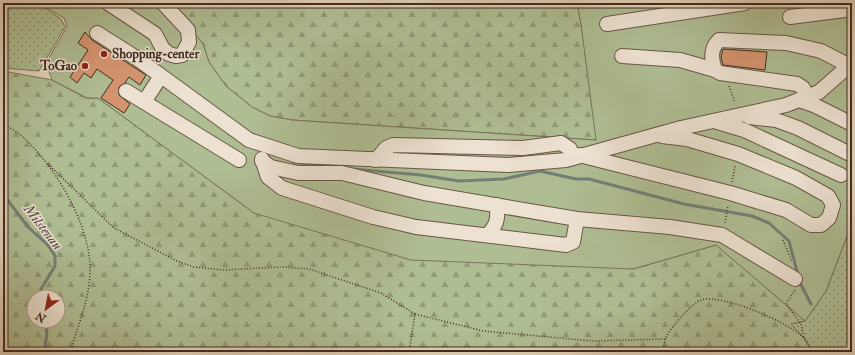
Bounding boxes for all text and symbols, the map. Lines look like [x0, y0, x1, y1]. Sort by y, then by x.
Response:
place label: Shopping-center [112, 46, 200, 63]
marker: Shopping-center [99, 49, 109, 59]
place label: ToGao [39, 58, 78, 74]
marker: ToGao [80, 61, 90, 71]
water label: Milstenau [19, 200, 66, 253]
north arrow [26, 289, 66, 329]
text: N [32, 308, 49, 326]

